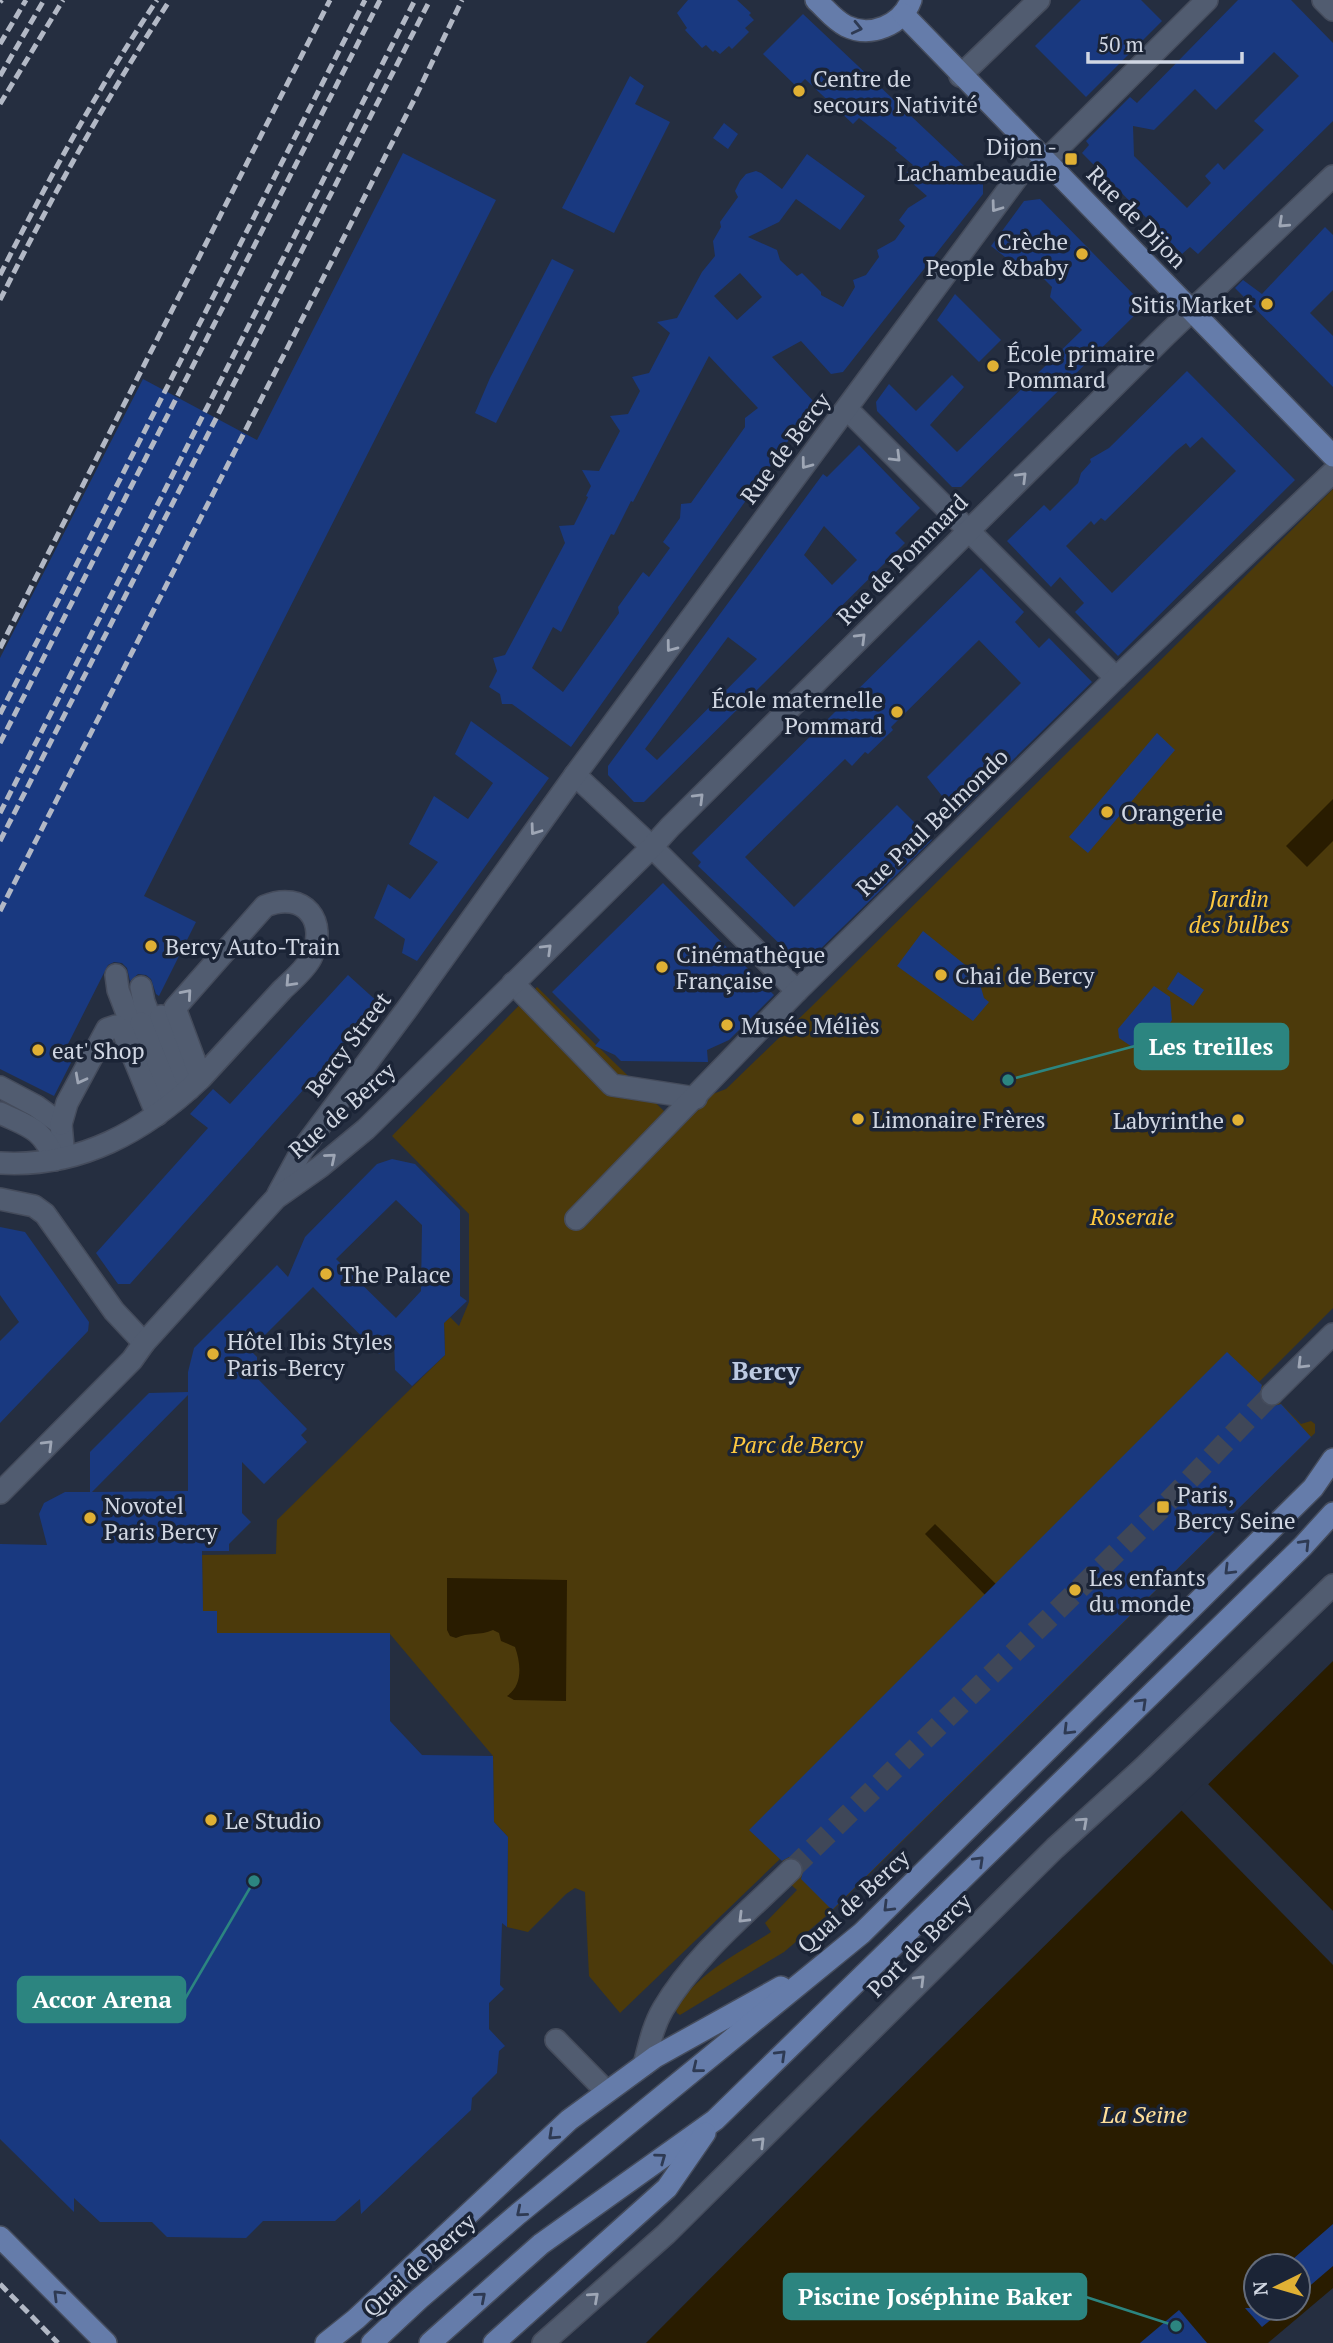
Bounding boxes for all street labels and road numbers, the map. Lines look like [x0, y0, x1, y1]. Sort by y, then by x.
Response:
street label: Rue de Dijon [1080, 159, 1194, 275]
street label: Rue de Bercy [733, 386, 837, 510]
street label: Rue de Pommard [830, 487, 974, 631]
street label: Rue Paul Belmondo [849, 741, 1015, 903]
street label: Bercy Street [298, 985, 398, 1103]
street label: Rue de Bercy [282, 1055, 402, 1165]
street label: Quai de Bercy [790, 1842, 916, 1960]
street label: Port de Bercy [860, 1886, 978, 2004]
street label: Quai de Bercy [356, 2206, 482, 2324]

